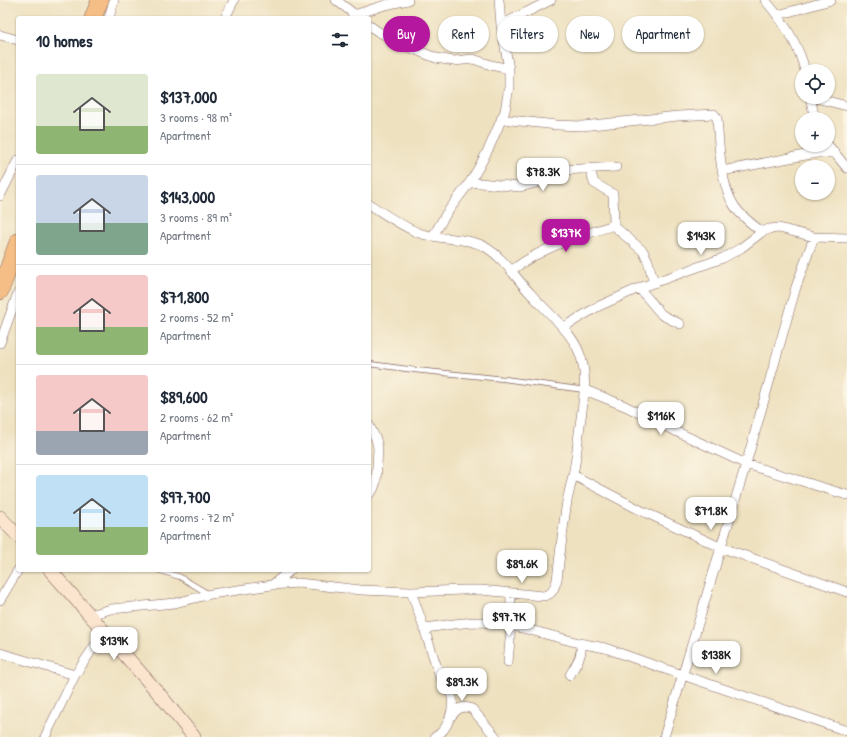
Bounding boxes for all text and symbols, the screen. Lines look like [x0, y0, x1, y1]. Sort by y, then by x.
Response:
chip: Buy [383, 16, 430, 52]
chip: Rent [438, 16, 489, 52]
chip: Filters [497, 16, 558, 52]
chip: New [566, 16, 614, 52]
chip: Apartment [622, 16, 704, 52]
text: 10 homes [36, 29, 93, 52]
icon: filters [329, 29, 351, 51]
map controls [795, 64, 835, 200]
button: locate [795, 64, 835, 104]
text: $137,000 [160, 85, 217, 108]
icon: home [68, 90, 116, 138]
text: 3 rooms · 98 m² [160, 108, 232, 126]
button: + [795, 112, 835, 152]
text: Apartment [160, 126, 211, 144]
pin: $78.3K [510, 158, 576, 192]
button: − [795, 160, 835, 200]
text: $78.3K [526, 162, 560, 180]
text: $143,000 [160, 185, 215, 208]
icon: home [68, 191, 116, 239]
text: 3 rooms · 89 m² [160, 208, 232, 226]
pin: $137K [538, 219, 594, 253]
pin: $143K [673, 222, 729, 256]
text: $137K [551, 223, 581, 241]
text: Apartment [160, 226, 211, 244]
text: $143K [687, 226, 715, 244]
text: $71,800 [160, 285, 209, 308]
icon: home [68, 291, 116, 339]
text: 2 rooms · 52 m² [160, 308, 233, 326]
text: Apartment [160, 326, 211, 344]
text: $89,600 [160, 385, 208, 408]
icon: home [68, 391, 116, 439]
pin: $116K [633, 402, 689, 436]
text: $116K [647, 406, 675, 424]
text: 2 rooms · 62 m² [160, 408, 233, 426]
text: Apartment [160, 426, 211, 444]
text: $97,700 [160, 485, 210, 508]
icon: home [68, 491, 116, 539]
pin: $71.8K [678, 497, 744, 531]
text: $71.8K [695, 501, 727, 519]
text: 2 rooms · 72 m² [160, 508, 234, 526]
text: Apartment [160, 526, 211, 544]
pin: $89.6K [489, 550, 555, 584]
text: $89.6K [506, 554, 538, 572]
pin: $97.7K [476, 603, 542, 637]
text: $97.7K [492, 607, 526, 625]
pin: $139K [86, 627, 142, 661]
text: $139K [100, 631, 128, 649]
pin: $138K [688, 641, 744, 675]
text: $138K [701, 645, 731, 663]
pin: $89.3K [429, 668, 495, 702]
text: $89.3K [446, 672, 478, 690]

